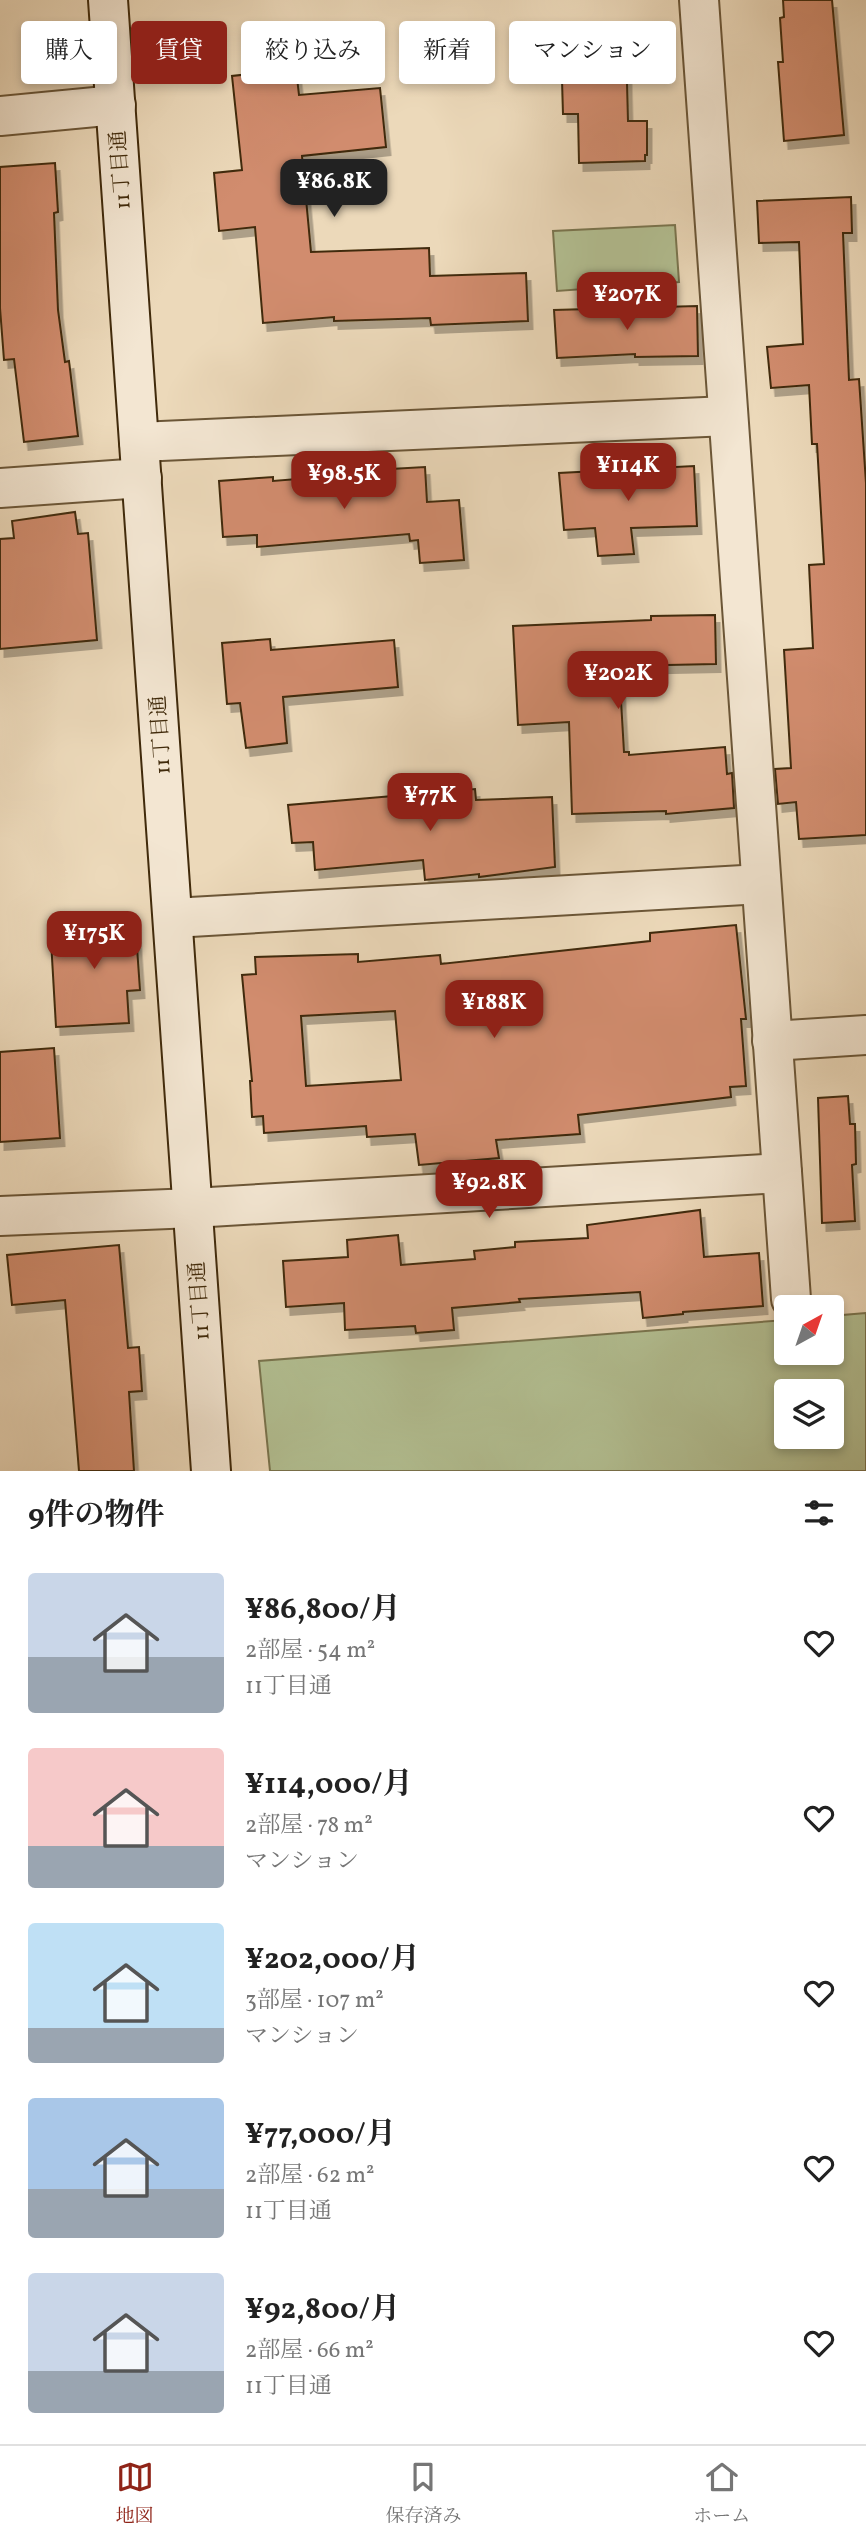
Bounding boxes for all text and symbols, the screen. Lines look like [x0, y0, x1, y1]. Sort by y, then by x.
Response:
chip: 購入 [21, 21, 117, 84]
chip: 賃貸 [131, 21, 227, 84]
chip: 絞り込み [241, 21, 385, 84]
chip: 新着 [399, 21, 495, 84]
chip: マンション [509, 21, 676, 84]
street label: 11丁目通 [104, 129, 139, 210]
pin: ¥86.8K [277, 160, 391, 219]
text: ¥86.8K [296, 166, 372, 198]
pin: ¥207K [578, 272, 676, 332]
text: ¥207K [593, 279, 661, 311]
pin: ¥114K [579, 444, 677, 503]
text: ¥114K [596, 450, 660, 482]
pin: ¥98.5K [287, 452, 401, 511]
text: ¥98.5K [307, 458, 381, 490]
pin: ¥202K [569, 652, 667, 711]
text: ¥202K [583, 658, 653, 690]
street label: 11丁目通 [144, 694, 179, 775]
pin: ¥77K [389, 774, 471, 833]
text: ¥77K [403, 780, 457, 812]
pin: ¥175K [45, 912, 143, 971]
text: ¥175K [63, 918, 125, 950]
pin: ¥188K [445, 981, 543, 1040]
text: ¥188K [461, 987, 527, 1019]
pin: ¥92.8K [432, 1160, 546, 1220]
text: ¥92.8K [452, 1167, 526, 1199]
street label: 11丁目通 [183, 1260, 218, 1341]
north arrow [774, 1295, 844, 1365]
map controls [774, 1295, 844, 1449]
button: layers [774, 1379, 844, 1449]
icon: filters [800, 1494, 838, 1532]
text: 9件の物件 [28, 1495, 165, 1537]
text: ¥86,800/月 [245, 1589, 401, 1631]
icon: home [84, 1601, 168, 1685]
icon: heart [800, 1624, 838, 1662]
text: 2部屋 · 54 m² [245, 1635, 375, 1667]
text: 11丁目通 [245, 1671, 332, 1703]
text: ¥114,000/月 [245, 1764, 412, 1806]
icon: home [84, 1776, 168, 1860]
icon: heart [800, 1799, 838, 1837]
text: 2部屋 · 78 m² [245, 1810, 373, 1842]
text: マンション [245, 1846, 359, 1878]
text: ¥202,000/月 [245, 1939, 420, 1981]
icon: home [84, 1951, 168, 2035]
icon: heart [800, 1974, 838, 2012]
text: 3部屋 · 107 m² [245, 1985, 384, 2017]
text: マンション [245, 2021, 359, 2053]
text: ¥77,000/月 [245, 2114, 396, 2156]
icon: home [84, 2126, 168, 2210]
icon: heart [800, 2149, 838, 2187]
text: 2部屋 · 62 m² [245, 2160, 375, 2192]
text: 11丁目通 [245, 2196, 332, 2228]
text: ¥92,800/月 [245, 2289, 400, 2331]
icon: home [84, 2301, 168, 2385]
icon: heart [800, 2324, 838, 2362]
text: 2部屋 · 66 m² [245, 2335, 374, 2367]
text: 11丁目通 [245, 2371, 332, 2403]
tab: 地図 [116, 2458, 154, 2530]
tab: 保存済み [385, 2458, 461, 2530]
tab: ホーム [693, 2458, 750, 2530]

